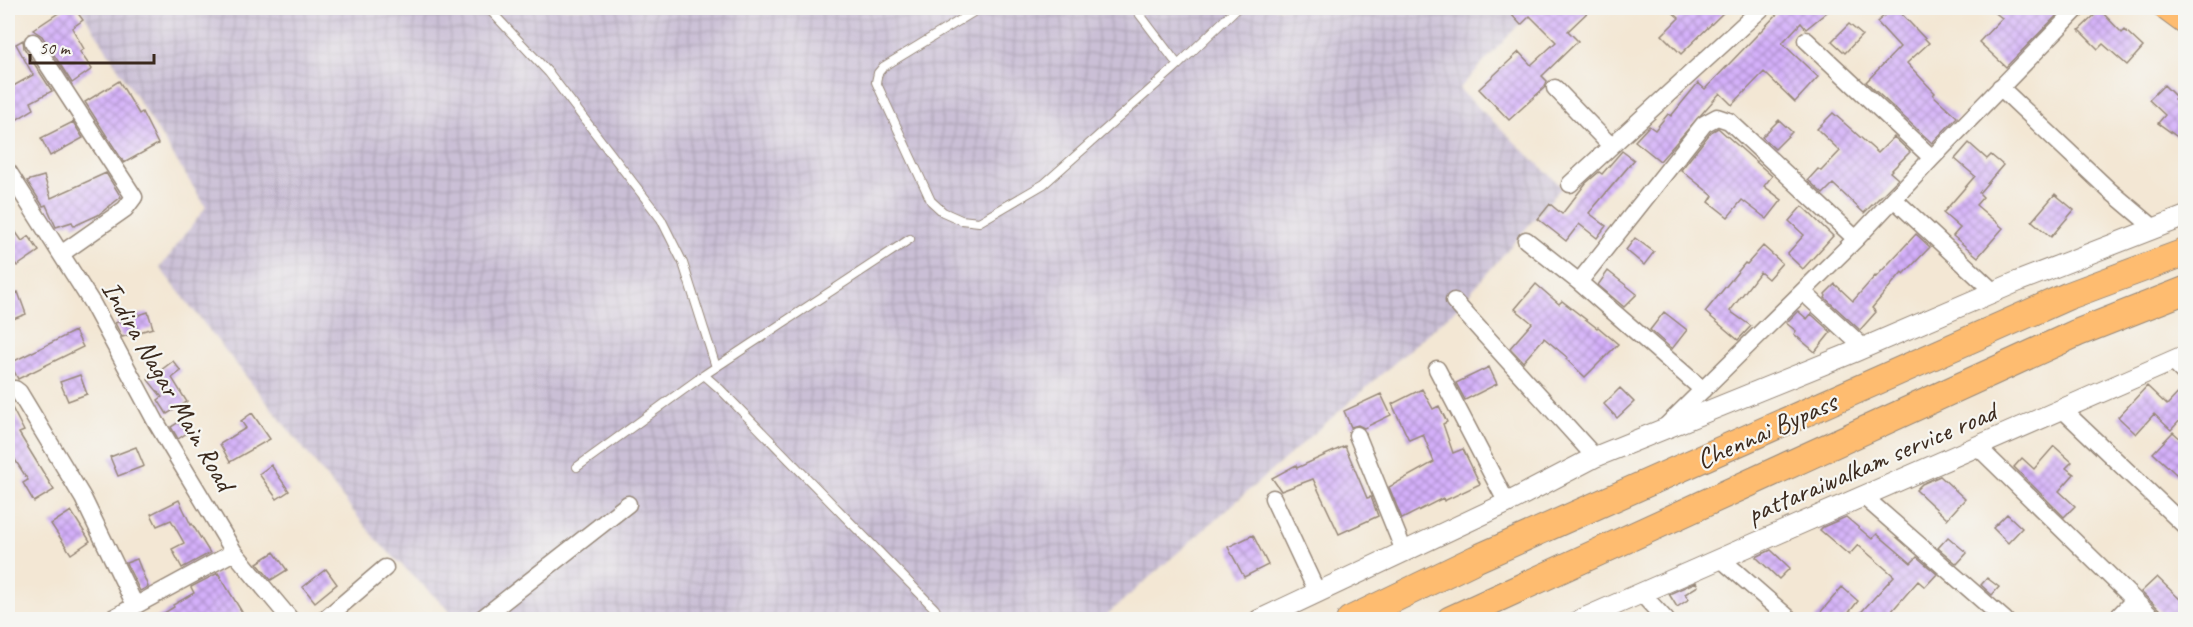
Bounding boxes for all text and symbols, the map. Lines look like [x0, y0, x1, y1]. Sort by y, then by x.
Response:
scale bar [30, 27, 154, 65]
text: 50 m [39, 37, 72, 59]
street label: Indira Nagar Main Road [94, 274, 245, 500]
street label: Chennai Bypass [1691, 383, 1844, 477]
street label: pattaraiwalkam service road [1741, 393, 2005, 531]

